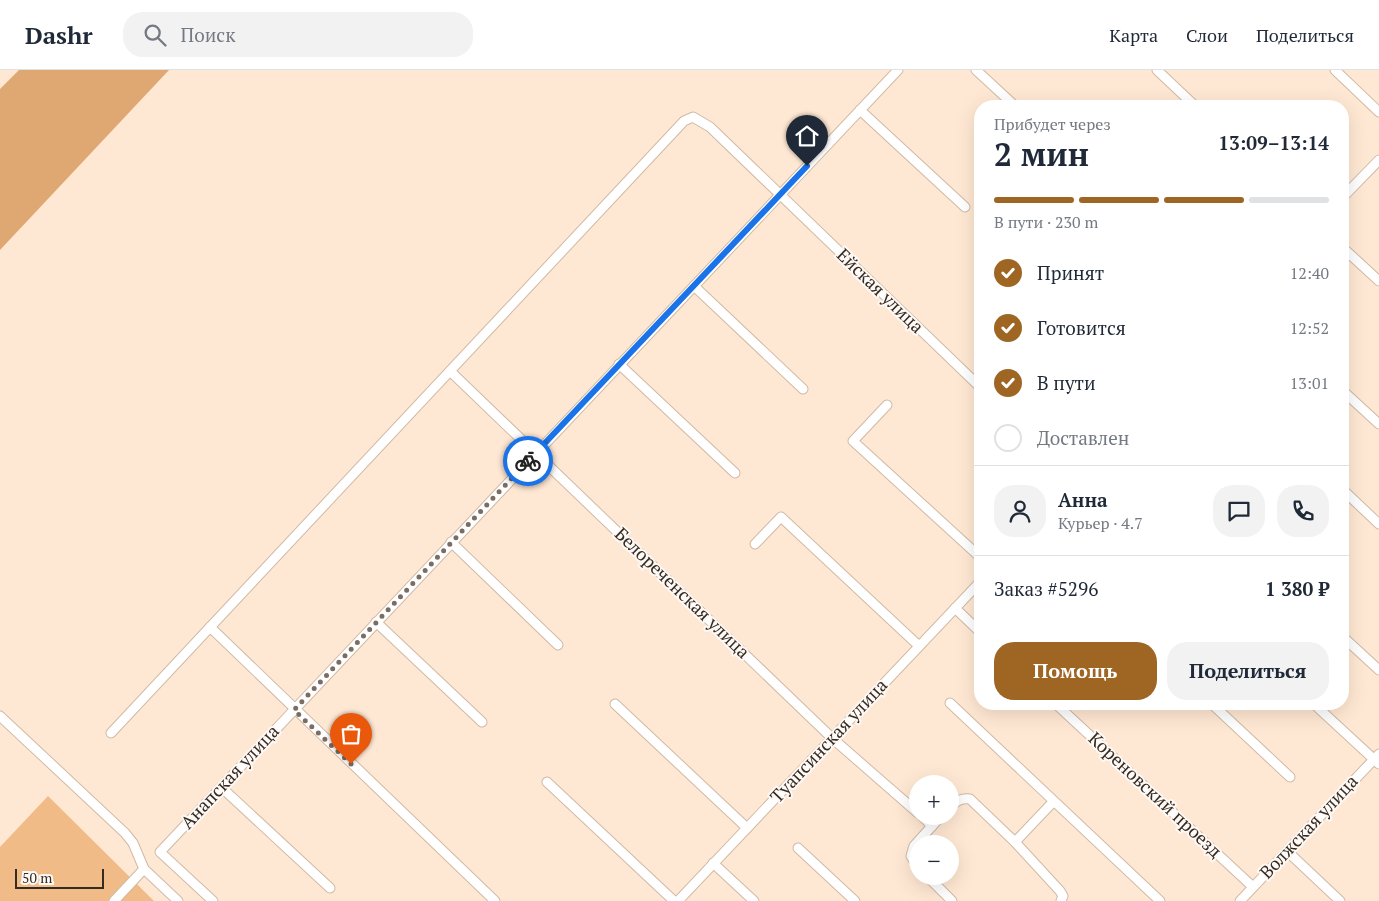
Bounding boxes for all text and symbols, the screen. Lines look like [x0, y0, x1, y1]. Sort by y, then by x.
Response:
search box [123, 12, 473, 57]
text: Dashr [25, 19, 93, 51]
icon: search [141, 21, 169, 49]
text: Поиск [181, 22, 236, 47]
text: Карта [1109, 23, 1158, 47]
text: Слои [1186, 23, 1228, 47]
text: Поделиться [1256, 23, 1354, 47]
text: Прибудет через [994, 113, 1111, 135]
pin [786, 115, 828, 166]
icon: home [793, 122, 821, 150]
text: 13:09–13:14 [1218, 130, 1329, 155]
text: 2 мин [994, 133, 1089, 175]
text: В пути · 230 m [994, 211, 1098, 233]
street label: Ейская улица [832, 243, 929, 338]
icon: check [994, 259, 1022, 287]
text: Принят [1037, 260, 1104, 285]
text: 12:40 [1290, 262, 1329, 284]
icon: check [994, 314, 1022, 342]
text: Готовится [1037, 315, 1126, 340]
text: 12:52 [1290, 317, 1329, 339]
icon: check [994, 369, 1022, 397]
text: В пути [1037, 370, 1096, 395]
text: 13:01 [1290, 372, 1329, 394]
text: Доставлен [1037, 425, 1129, 450]
courier [503, 436, 553, 486]
icon: bike [514, 447, 542, 475]
button: person [994, 485, 1046, 537]
button: chat [1213, 485, 1265, 537]
button: phone [1277, 485, 1329, 537]
text: Анна [1058, 487, 1108, 512]
text: Курьер · 4.7 [1058, 512, 1143, 534]
street label: Белореченская улица [610, 521, 755, 663]
text: Заказ #5296 [994, 576, 1098, 601]
text: 1 380 ₽ [1265, 576, 1329, 601]
button: Помощь [994, 642, 1157, 700]
button: Поделиться [1167, 642, 1329, 700]
street label: Туапсинская улица [764, 673, 892, 808]
pin [330, 713, 372, 764]
street label: Анапская улица [175, 719, 284, 834]
icon: bag [337, 720, 365, 748]
street label: Кореновский проезд [1084, 726, 1228, 862]
street label: Волжская улица [1254, 769, 1363, 883]
map controls [909, 775, 959, 885]
button: + [909, 775, 959, 825]
button: − [909, 835, 959, 885]
scale bar [15, 866, 104, 889]
text: 50 m [22, 868, 52, 887]

